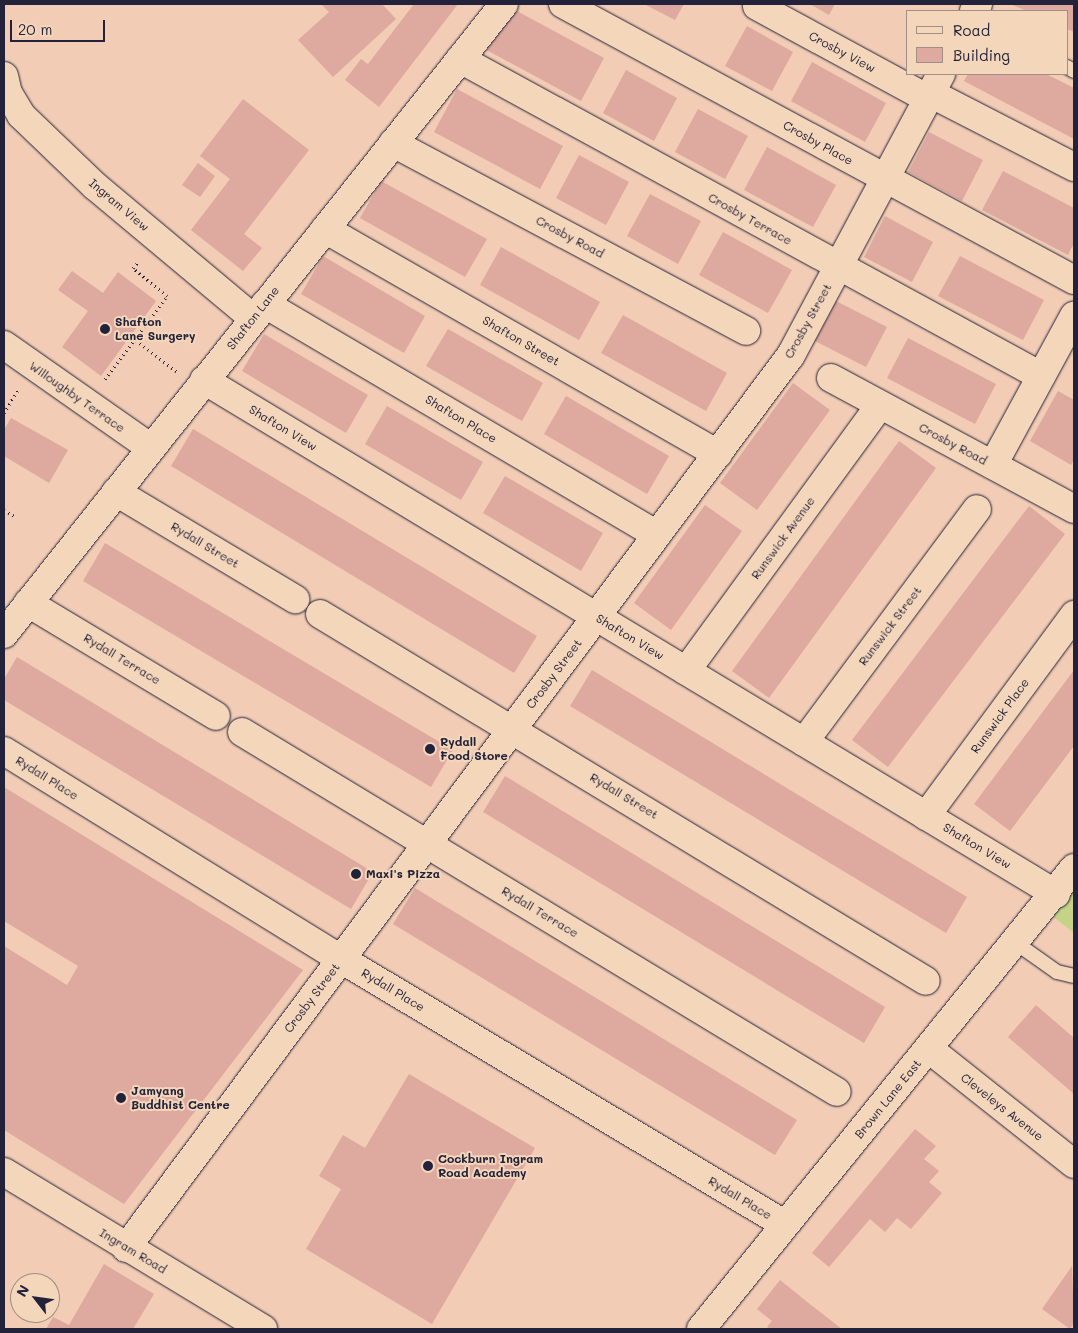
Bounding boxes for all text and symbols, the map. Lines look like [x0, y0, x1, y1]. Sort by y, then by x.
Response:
scale bar [12, 10, 108, 42]
legend [906, 10, 1068, 75]
text: 20 m [18, 19, 52, 39]
text: Road [953, 20, 990, 40]
street label: Crosby View [806, 28, 878, 76]
text: Building [953, 45, 1010, 65]
street label: Crosby Place [781, 118, 855, 168]
street label: Ingram View [86, 176, 152, 234]
street label: Crosby Terrace [706, 190, 794, 248]
street label: Crosby Road [533, 213, 607, 261]
street label: Crosby Street [781, 281, 835, 361]
street label: Shafton Lane [224, 283, 282, 353]
street label: Shafton Street [480, 313, 562, 369]
place label: Shafton Lane Surgery [115, 315, 195, 343]
marker: Shafton Lane Surgery [99, 323, 111, 335]
street label: Willoughby Terrace [26, 359, 128, 435]
street label: Shafton Place [423, 392, 499, 446]
street label: Shafton View [246, 402, 320, 454]
street label: Crosby Road [916, 420, 990, 468]
street label: Runswick Avenue [748, 494, 818, 582]
street label: Rydall Street [168, 519, 242, 571]
street label: Runswick Street [856, 584, 924, 668]
street label: Shafton View [593, 611, 667, 663]
street label: Rydall Terrace [81, 630, 163, 688]
street label: Crosby Street [523, 636, 585, 712]
street label: Runswick Place [968, 676, 1032, 756]
place label: Rydall Food Store [440, 735, 508, 763]
marker: Rydall Food Store [424, 743, 436, 755]
street label: Rydall Place [13, 753, 81, 803]
street label: Rydall Street [587, 770, 661, 822]
street label: Shafton View [940, 820, 1014, 872]
place label: Maxi's Pizza [366, 867, 440, 881]
marker: Maxi's Pizza [350, 868, 362, 880]
street label: Rydall Terrace [499, 883, 581, 941]
street label: Crosby Street [281, 960, 343, 1036]
street label: Rydall Place [359, 965, 427, 1015]
street label: Brown Lane East [852, 1057, 924, 1141]
street label: Cleveleys Avenue [958, 1070, 1046, 1144]
place label: Jamyang Buddhist Centre [131, 1084, 230, 1112]
marker: Jamyang Buddhist Centre [115, 1092, 127, 1104]
place label: Cockburn Ingram Road Academy [438, 1152, 543, 1180]
marker: Cockburn Ingram Road Academy [422, 1160, 434, 1172]
street label: Rydall Place [706, 1173, 774, 1223]
street label: Ingram Road [97, 1225, 169, 1277]
north arrow [10, 1273, 60, 1323]
text: N [12, 1281, 33, 1300]

